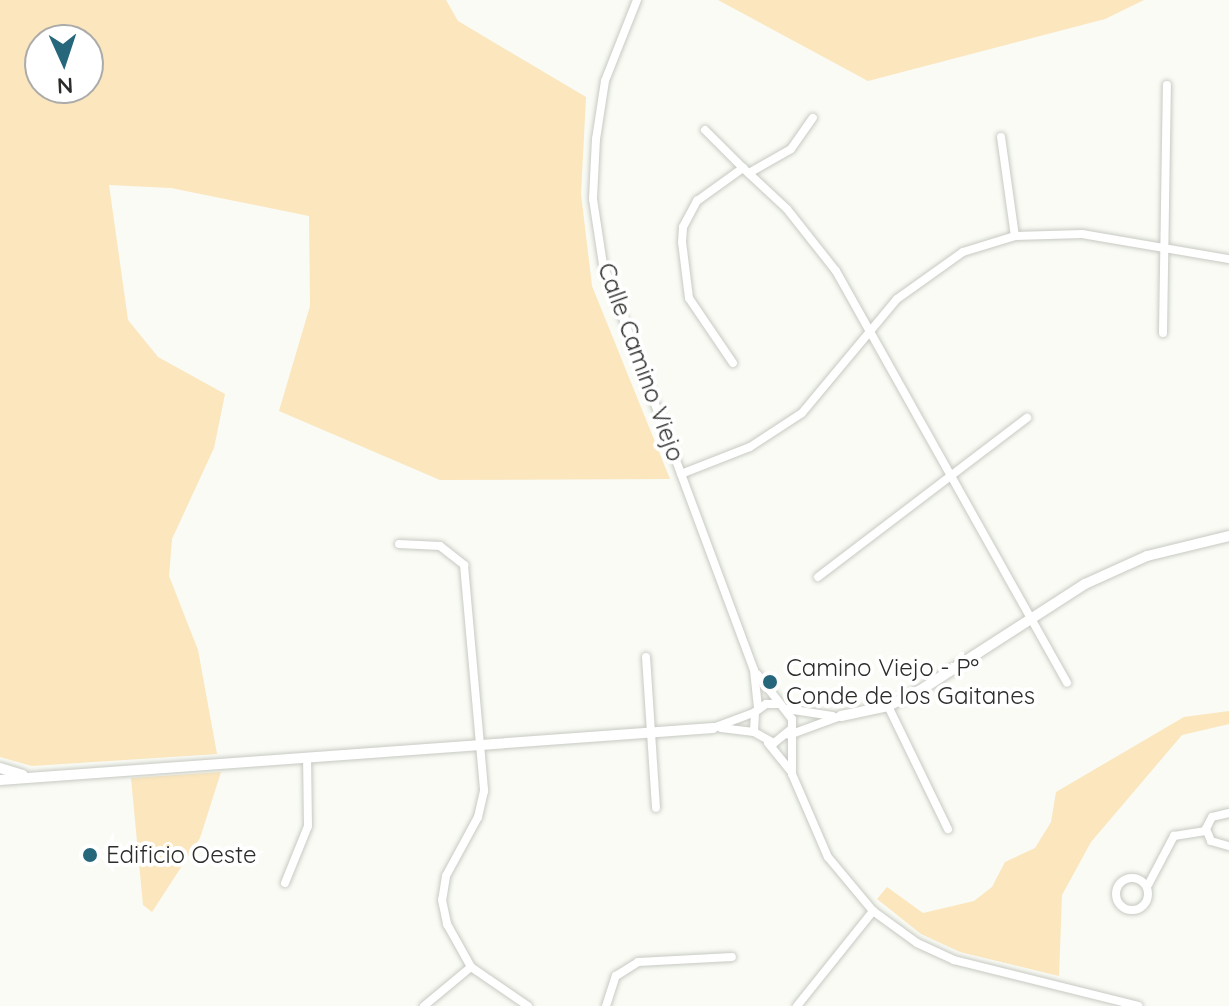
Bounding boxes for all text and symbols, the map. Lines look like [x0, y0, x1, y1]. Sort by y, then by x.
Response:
north arrow [24, 24, 104, 104]
text: N [56, 72, 74, 100]
street label: Calle Camino Viejo [592, 259, 690, 465]
place label: Camino Viejo - Pº Conde de los Gaitanes [786, 654, 1035, 710]
marker: Camino Viejo - Pº Conde de los Gaitanes [761, 673, 779, 691]
place label: Edificio Oeste [106, 841, 257, 869]
marker: Edificio Oeste [81, 846, 99, 864]

